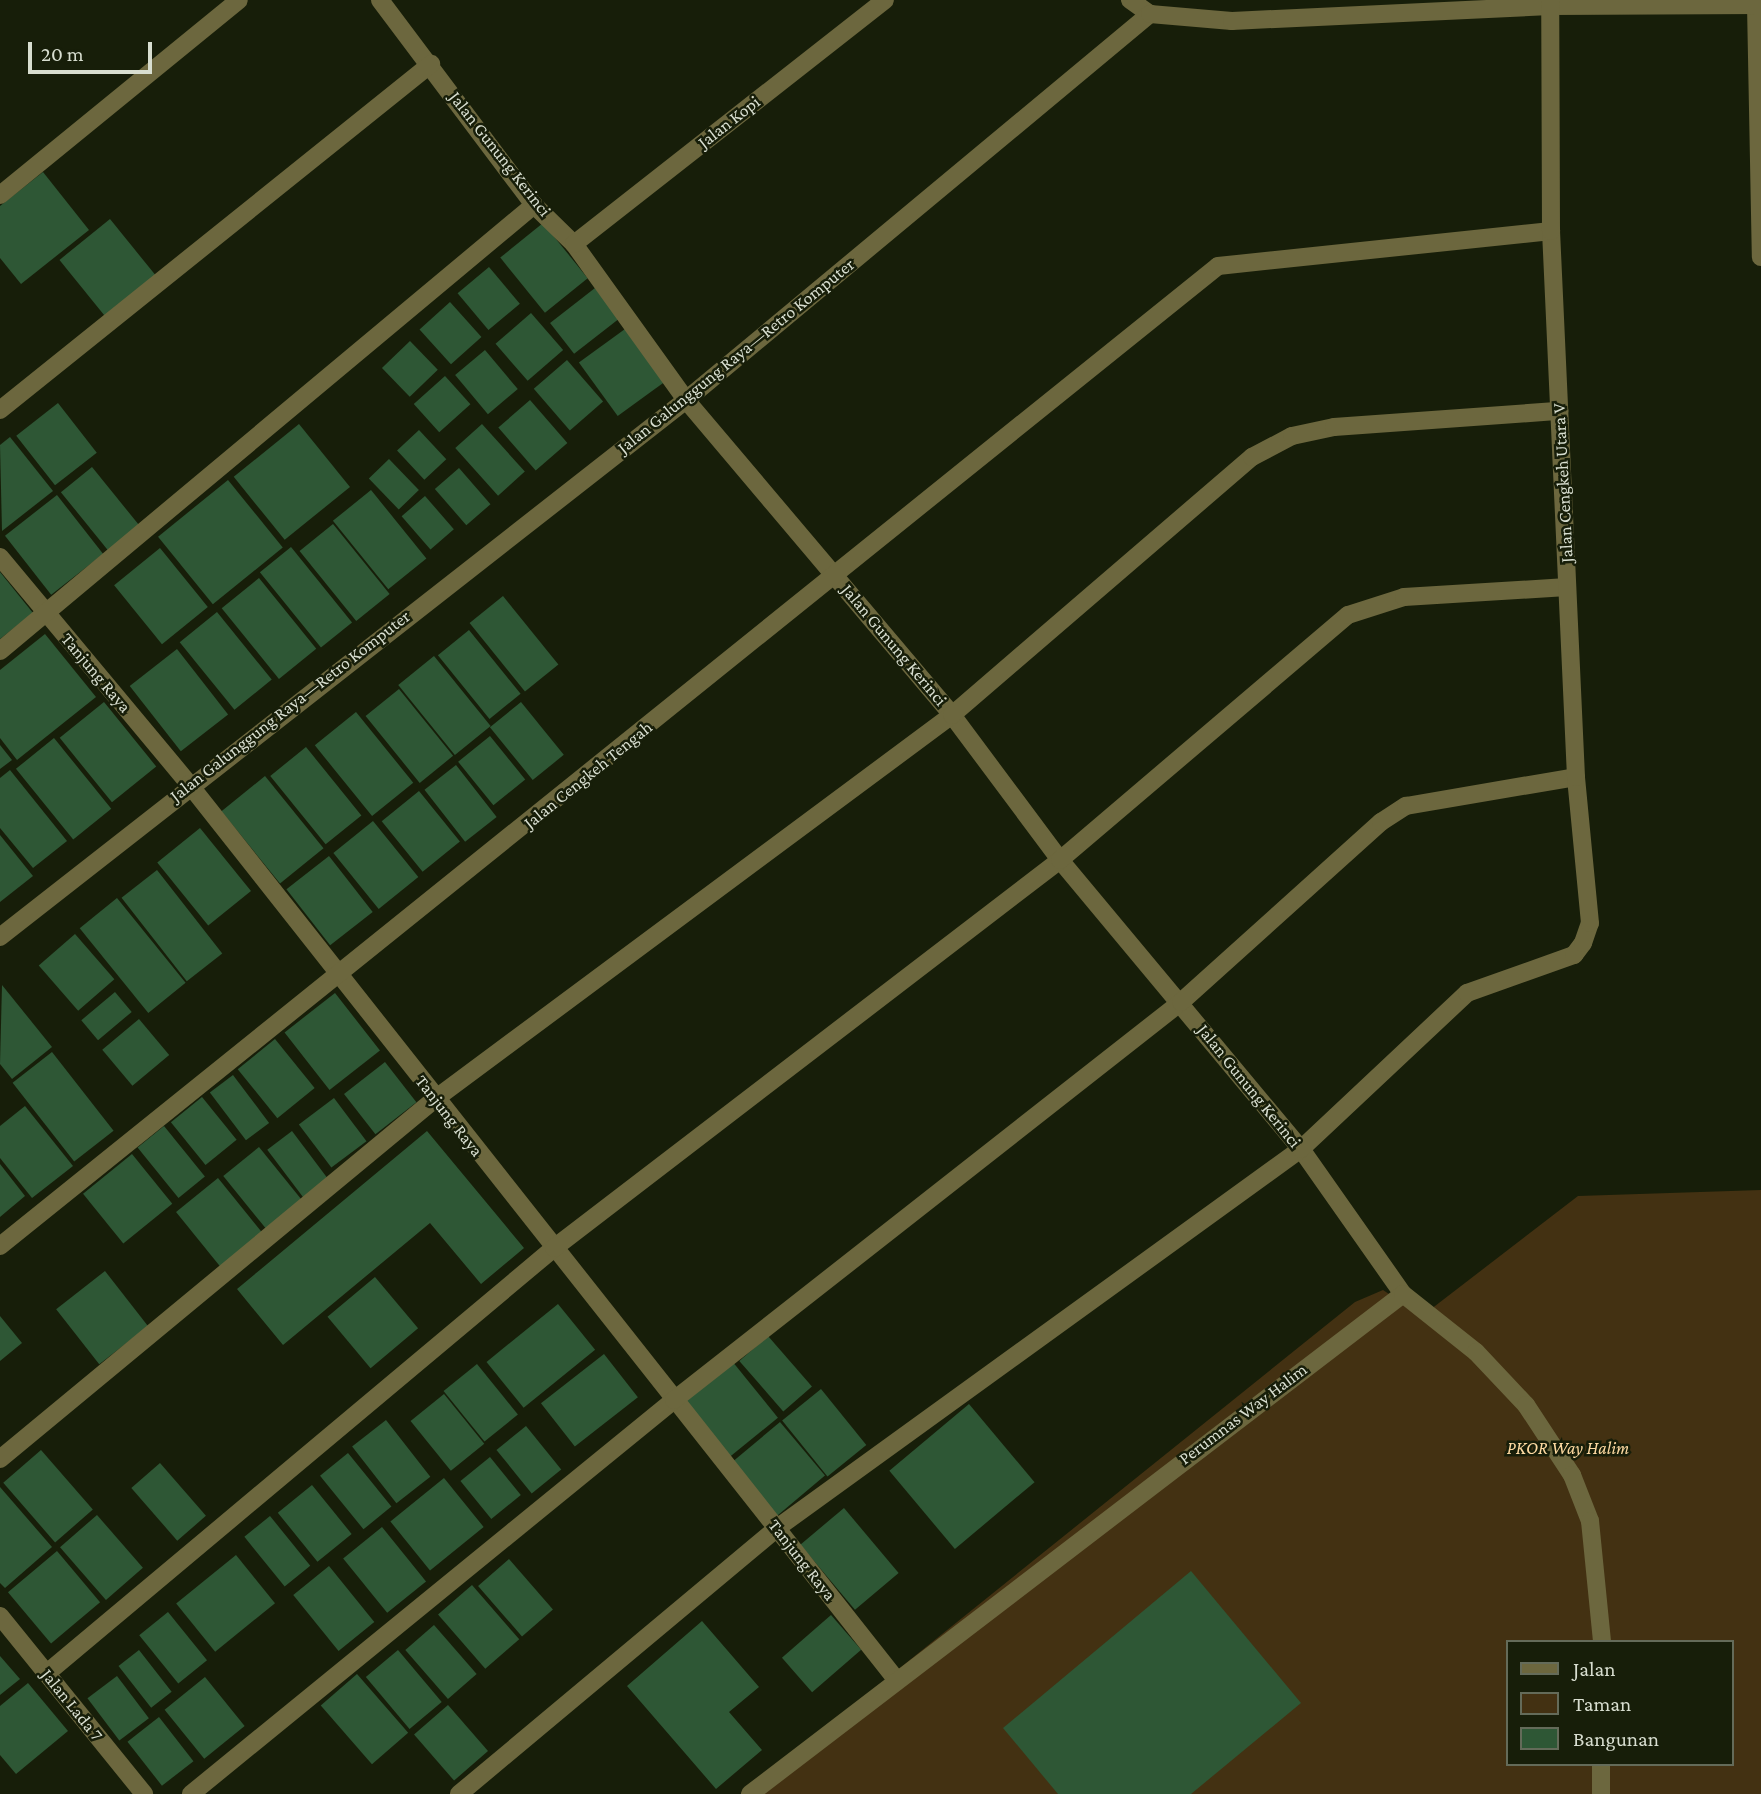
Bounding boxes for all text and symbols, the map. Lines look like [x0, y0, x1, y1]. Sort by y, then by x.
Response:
scale bar [32, 28, 156, 72]
text: 20 m [41, 42, 84, 66]
street label: Jalan Gunung Kerinci [444, 87, 556, 221]
street label: Jalan Kopi [694, 91, 764, 153]
street label: Jalan Galunggung Raya—Retro Komputer [613, 254, 859, 458]
street label: Jalan Cengkeh Utara V [1548, 403, 1578, 563]
street label: Jalan Gunung Kerinci [837, 580, 951, 710]
street label: Jalan Galunggung Raya—Retro Komputer [166, 605, 414, 807]
street label: Tanjung Raya [56, 629, 136, 717]
street label: Jalan Cengkeh Tengah [519, 716, 657, 834]
street label: Jalan Gunung Kerinci [1193, 1020, 1305, 1152]
street label: Tanjung Raya [410, 1071, 488, 1161]
street label: Perumnas Way Halim [1175, 1359, 1311, 1469]
park label: PKOR Way Halim [1507, 1437, 1629, 1459]
street label: Tanjung Raya [763, 1515, 841, 1605]
legend [1506, 1640, 1733, 1766]
text: Jalan [1573, 1657, 1615, 1681]
street label: Jalan Lada 7 [36, 1665, 108, 1745]
text: Taman [1573, 1692, 1631, 1716]
text: Bangunan [1573, 1727, 1659, 1751]

